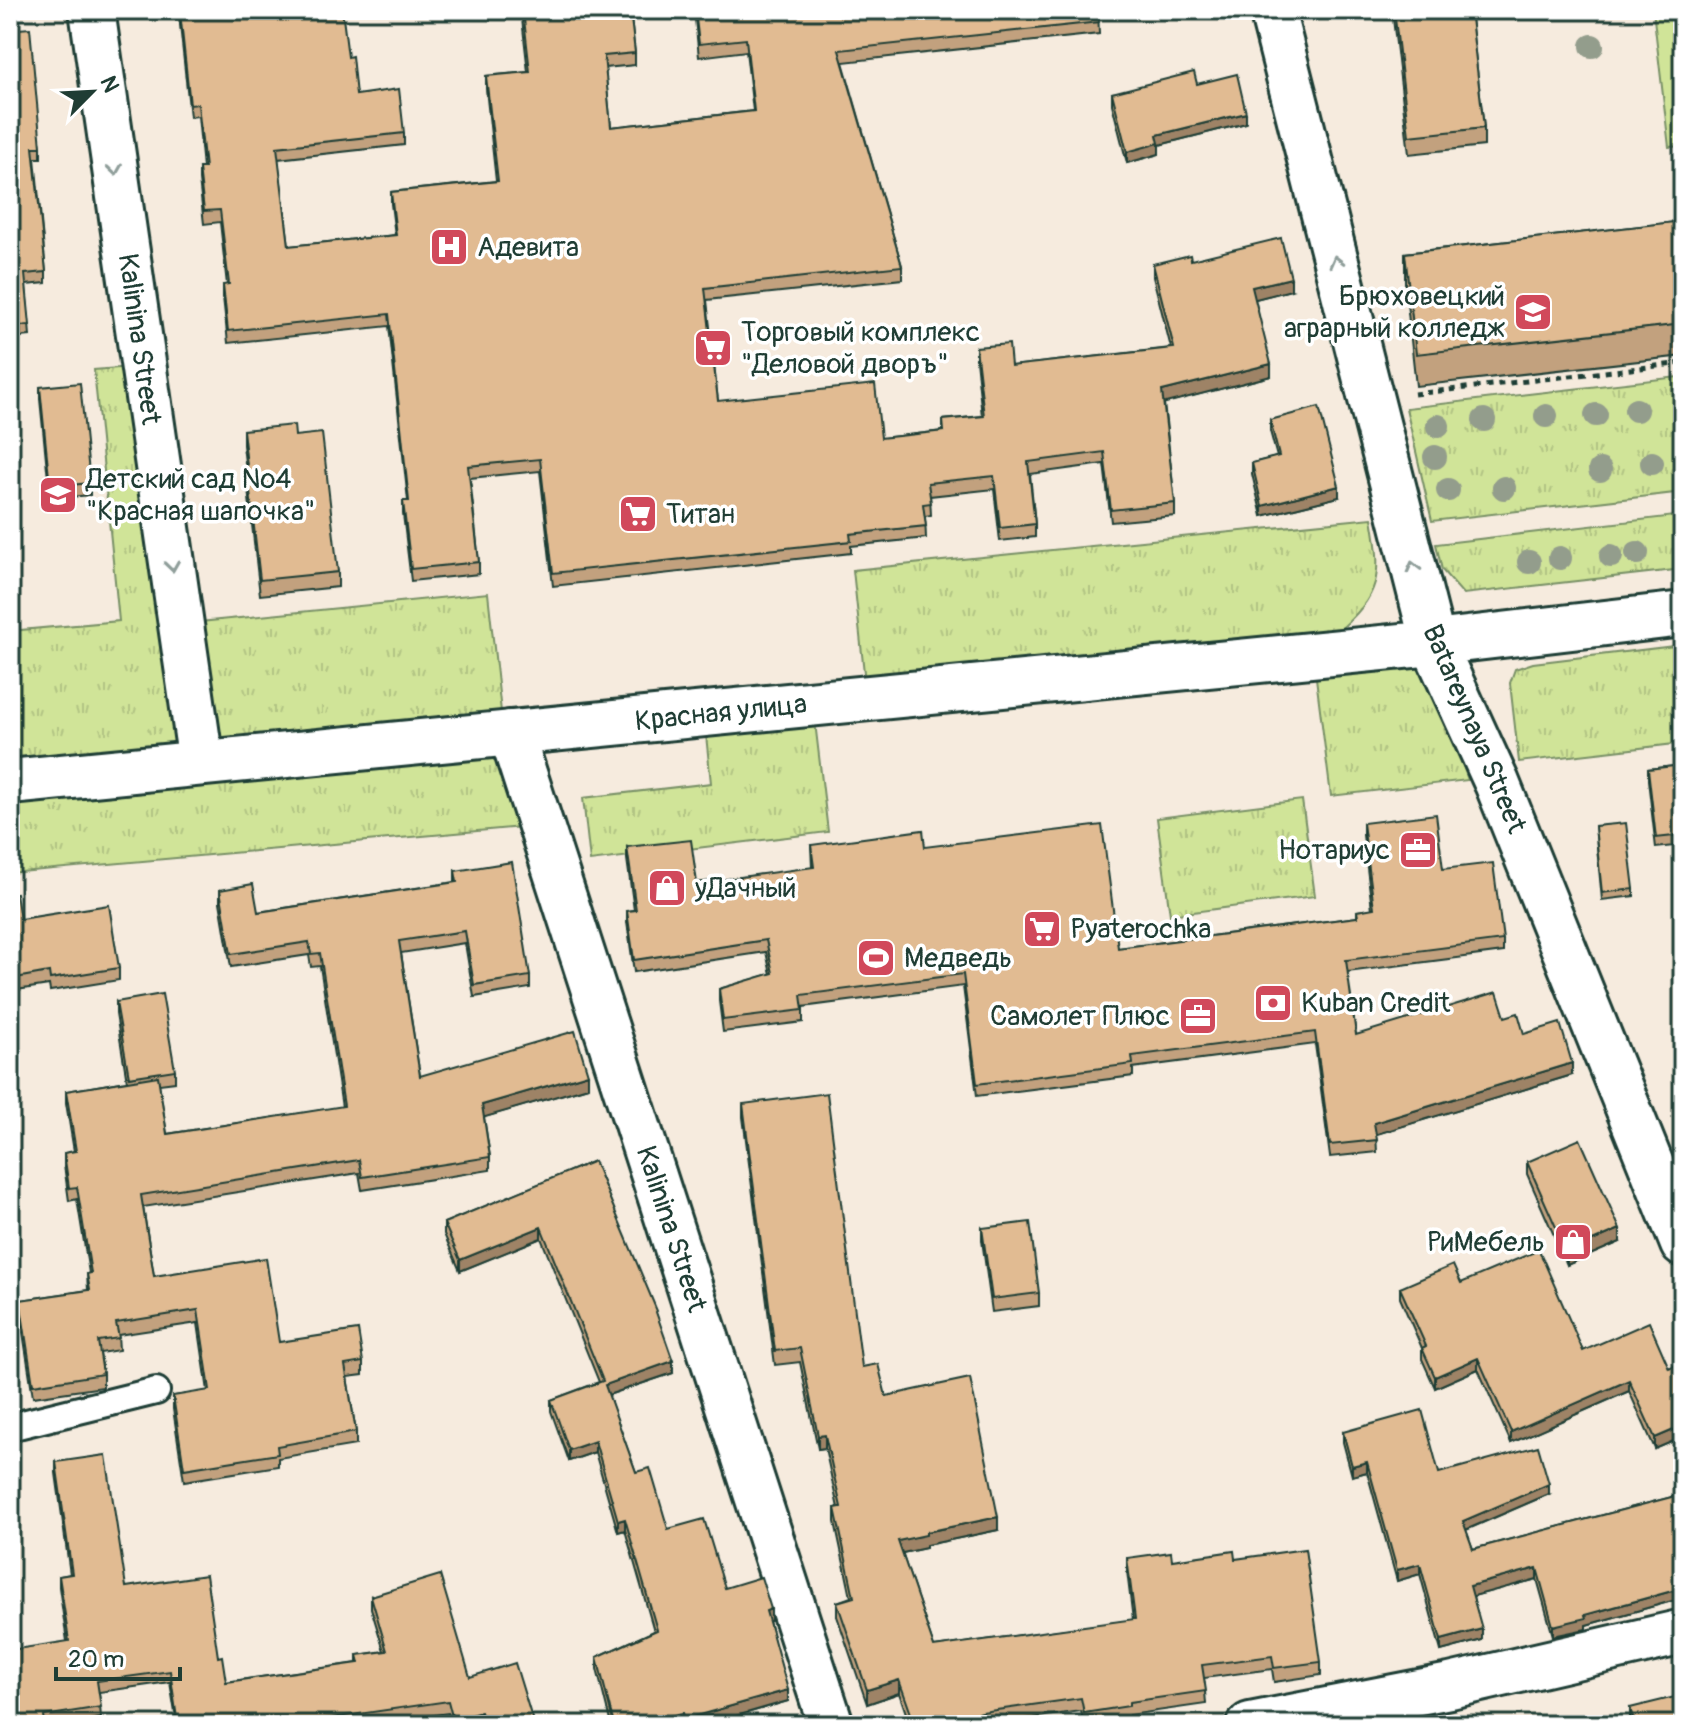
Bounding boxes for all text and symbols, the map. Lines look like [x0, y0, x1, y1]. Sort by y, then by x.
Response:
north arrow [52, 52, 132, 132]
text: N [94, 72, 125, 97]
one-way arrow [106, 163, 123, 177]
hospital icon: Адевита [428, 226, 470, 268]
place label: Адевита [477, 230, 579, 265]
street label: Kalinina Street [110, 251, 168, 428]
one-way arrow [1328, 255, 1345, 269]
place label: Брюховецкий аграрный колледж [1284, 279, 1505, 346]
school or university icon: Брюховецкий аграрный колледж [1512, 291, 1554, 333]
place label: Торговый комплекс "Деловой дворъ" [741, 315, 980, 382]
supermarket icon: Торговый комплекс "Деловой дворъ" [692, 327, 734, 369]
place label: Детский сад №4 "Красная шапочка" [85, 462, 315, 529]
school or university icon: Детский сад №4 "Красная шапочка" [37, 474, 79, 516]
supermarket icon: Титан [617, 493, 659, 535]
place label: Титан [666, 497, 735, 532]
one-way arrow [163, 559, 180, 573]
one-way arrow [1406, 561, 1423, 575]
street label: Batareynaya Street [1414, 619, 1534, 839]
street label: Красная улица [633, 687, 809, 739]
office icon: Нотариус [1397, 829, 1439, 871]
place label: Нотариус [1278, 833, 1390, 868]
shop icon: уДачный [646, 867, 688, 909]
place label: уДачный [694, 871, 796, 906]
supermarket icon: Pyaterochka [1021, 908, 1063, 950]
place label: Pyaterochka [1070, 912, 1211, 947]
sports icon: Медведь [855, 937, 897, 979]
place label: Медведь [904, 941, 1012, 976]
bank icon: Kuban Credit [1252, 982, 1294, 1024]
place label: Kuban Credit [1301, 986, 1451, 1021]
office icon: Самолет Плюс [1177, 995, 1219, 1037]
place label: Самолет Плюс [990, 999, 1170, 1034]
street label: Kalinina Street [628, 1141, 715, 1317]
shop icon: РиМебель [1552, 1221, 1594, 1263]
place label: РиМебель [1427, 1225, 1545, 1260]
scale bar [56, 1631, 180, 1681]
text: 20 m [68, 1645, 124, 1674]

